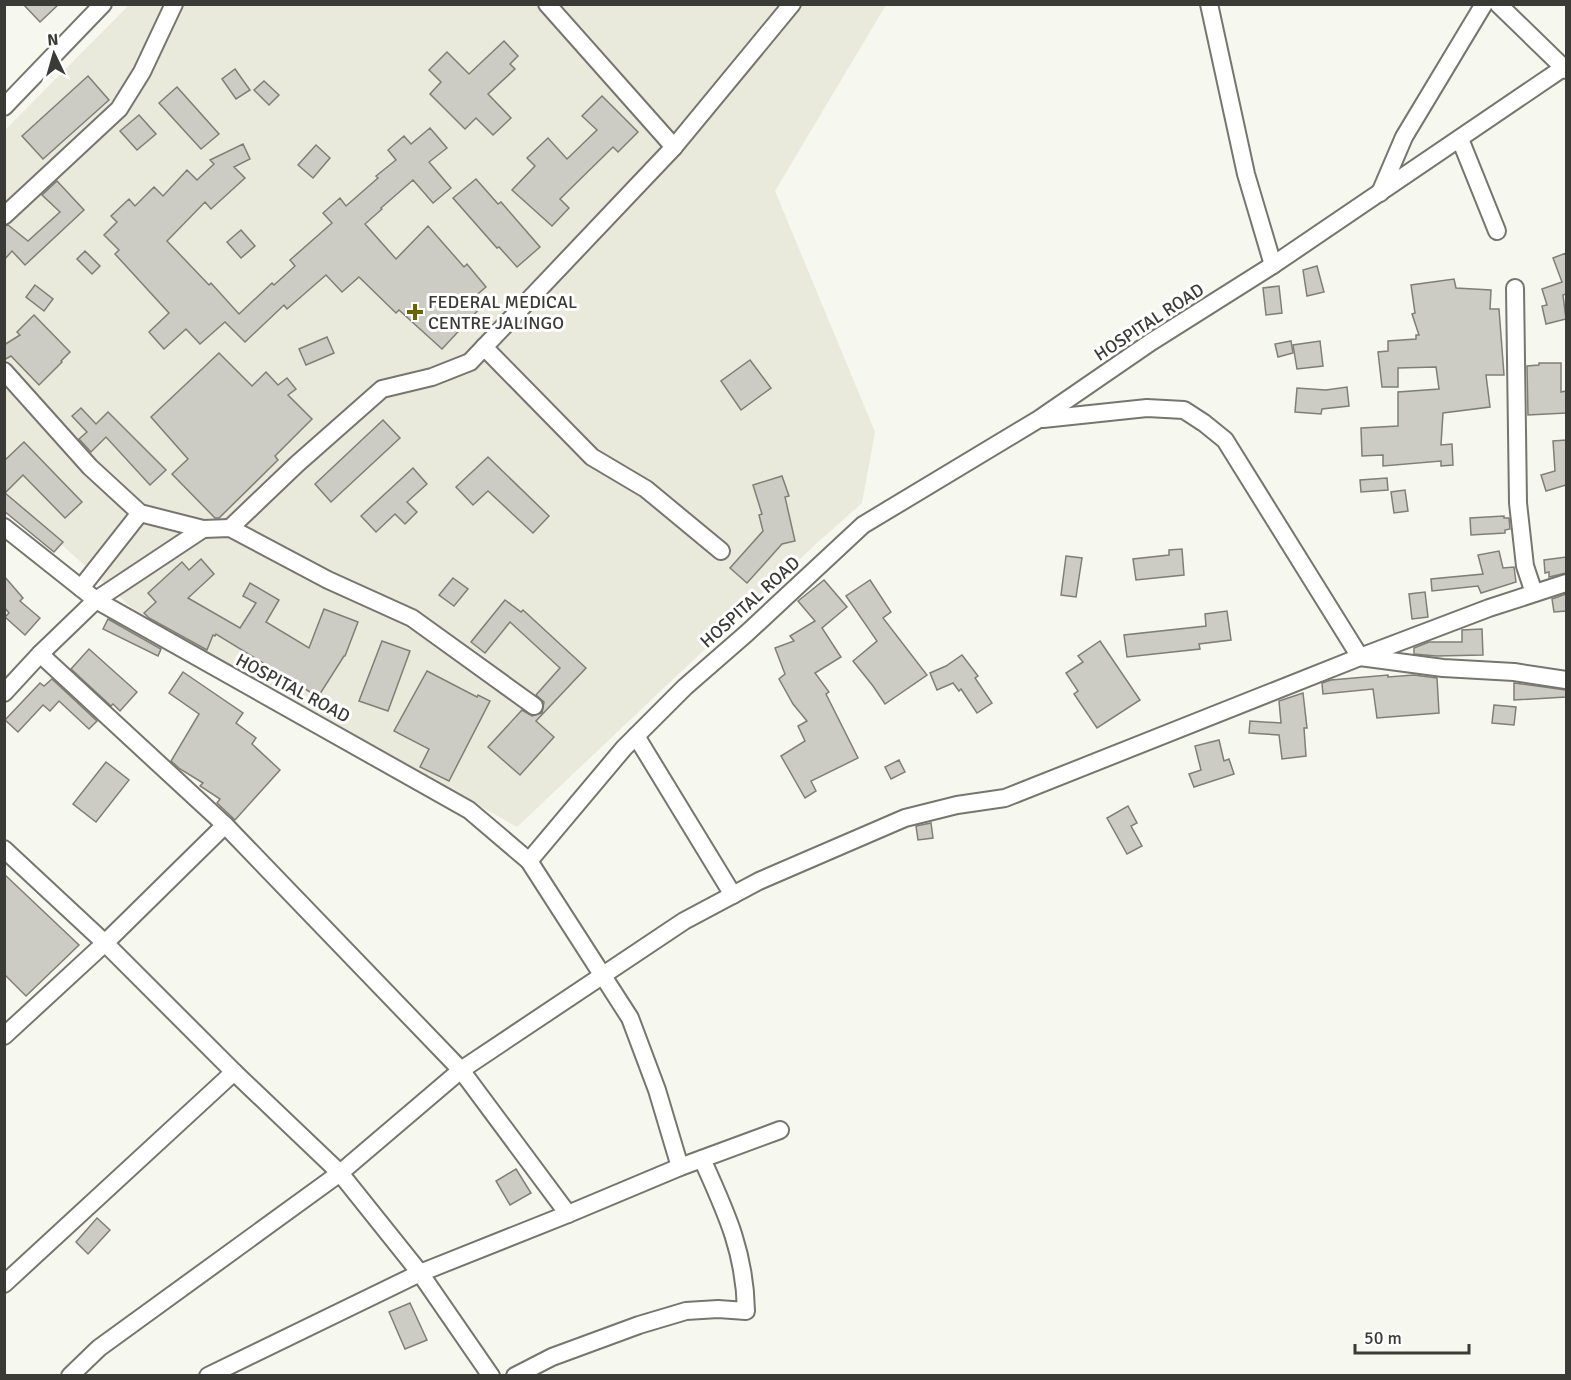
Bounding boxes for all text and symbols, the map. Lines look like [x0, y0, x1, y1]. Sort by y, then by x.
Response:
north arrow [24, 24, 84, 84]
text: N [46, 30, 59, 51]
street label: HOSPITAL ROAD [1090, 278, 1208, 366]
place label: FEDERAL MEDICAL CENTRE JALINGO [428, 291, 577, 334]
marker: FEDERAL MEDICAL CENTRE JALINGO [406, 303, 424, 321]
street label: HOSPITAL ROAD [696, 552, 804, 652]
street label: HOSPITAL ROAD [232, 649, 354, 727]
scale bar [1355, 1317, 1469, 1355]
text: 50 m [1364, 1327, 1402, 1349]

